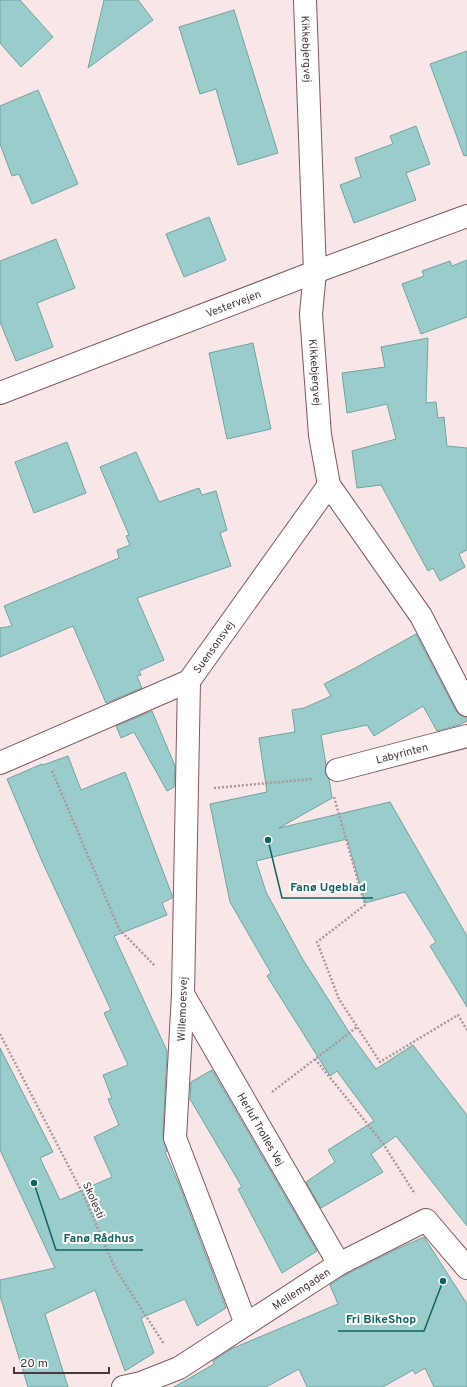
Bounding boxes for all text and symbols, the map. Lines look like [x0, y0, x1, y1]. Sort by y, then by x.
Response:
street label: Kikkebjergvej [298, 15, 314, 83]
street label: Vestervejen [204, 287, 263, 321]
street label: Kikkebjergvej [305, 339, 324, 406]
street label: Suensonsvej [191, 618, 238, 677]
street label: Labyrinten [374, 740, 430, 768]
callout: Fanø Ugeblad [282, 874, 373, 898]
text: Fanø Ugeblad [290, 880, 366, 896]
street label: Willemoesvej [175, 976, 191, 1042]
street label: Herluf Trolles Vej [234, 1090, 287, 1169]
street label: Skolesti [79, 1180, 107, 1221]
callout: Fanø Rådhus [56, 1226, 143, 1250]
text: Fanø Rådhus [64, 1231, 135, 1247]
street label: Mellemgaden [270, 1265, 334, 1313]
callout: Fri BikeShop [338, 1307, 424, 1331]
text: Fri BikeShop [346, 1312, 416, 1328]
scale bar [14, 1349, 109, 1375]
text: 20 m [20, 1356, 48, 1372]

